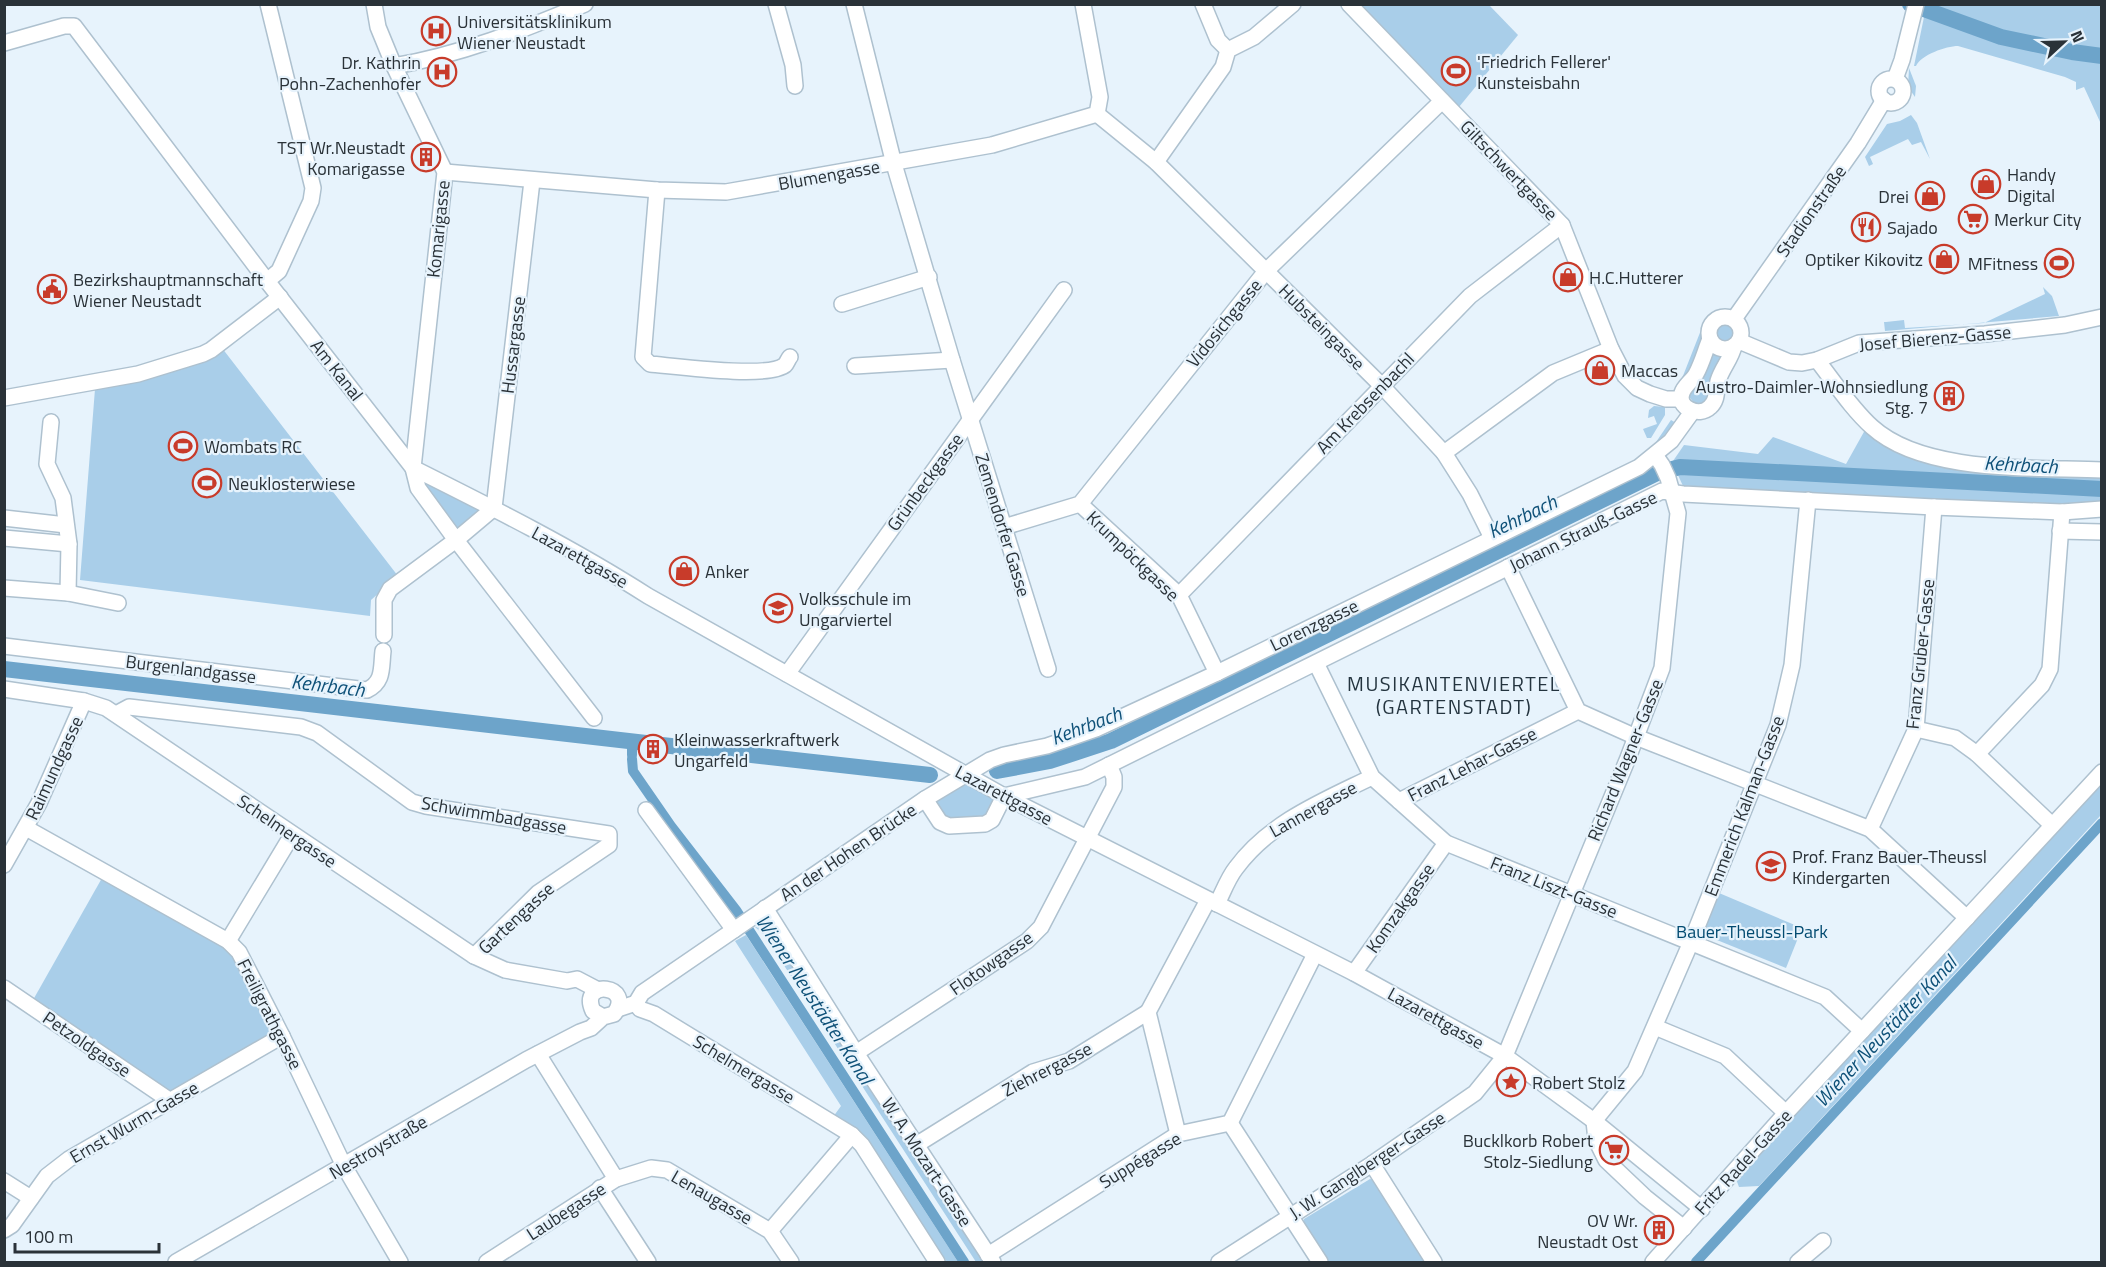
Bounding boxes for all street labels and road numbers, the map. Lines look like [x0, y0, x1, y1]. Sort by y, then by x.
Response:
street label: Giltschwertgasse [1454, 114, 1564, 226]
street label: Blumengasse [776, 153, 882, 197]
street label: Stadionstraße [1769, 159, 1853, 263]
street label: Komarigasse [419, 179, 457, 279]
street label: Vidosichgasse [1180, 273, 1268, 373]
street label: Hubsteingasse [1273, 278, 1371, 376]
street label: Hussargasse [494, 295, 532, 395]
street label: Josef Bierenz-Gasse [1858, 318, 2012, 358]
street label: Am Kanal [304, 333, 370, 407]
street label: Am Krebsenbachl [1310, 346, 1420, 460]
street label: Grünbeckgasse [880, 427, 970, 537]
street label: Zemendorfer Gasse [968, 450, 1038, 600]
street label: Johann Strauß-Gasse [1505, 483, 1661, 579]
street label: Krumpöckgasse [1080, 504, 1186, 608]
street label: Lazarettgasse [527, 519, 633, 595]
street label: Franz Gruber-Gasse [1899, 578, 1941, 730]
street label: Lorenzgasse [1265, 592, 1363, 658]
street label: Burgenlandgasse [124, 648, 258, 690]
street label: Richard Wagner-Gasse [1580, 675, 1670, 845]
street label: Raimundgasse [18, 712, 90, 824]
street label: Emmerich Kalman-Gasse [1697, 712, 1791, 900]
street label: Franz Lehar-Gasse [1403, 720, 1541, 808]
street label: Lazarettgasse [951, 758, 1057, 832]
street label: Lannergasse [1264, 774, 1362, 844]
street label: Schelmergasse [232, 788, 342, 874]
street label: Schwimmbadgasse [419, 789, 569, 841]
street label: An der Hohen Brücke [774, 796, 922, 908]
street label: Franz Liszt-Gasse [1486, 849, 1622, 925]
street label: Komzakgasse [1359, 858, 1441, 958]
street label: Gartengasse [472, 876, 560, 960]
street label: Flotowgasse [944, 924, 1038, 1002]
street label: Freiligrathgasse [231, 954, 309, 1074]
street label: Lazarettgasse [1383, 980, 1489, 1056]
street label: Petzoldgasse [37, 1004, 137, 1084]
street label: Schelmergasse [688, 1028, 800, 1110]
street label: Ziehrergasse [997, 1035, 1097, 1103]
street label: Ernst Wurm-Gasse [65, 1074, 203, 1170]
street label: W. A. Mozart-Gasse [875, 1092, 979, 1232]
street label: Fritz Radel-Gasse [1688, 1103, 1798, 1221]
street label: J. W. Ganglberger-Gasse [1283, 1104, 1451, 1226]
street label: Nestroystraße [324, 1108, 432, 1186]
street label: Suppégasse [1094, 1125, 1186, 1195]
street label: Lenaugasse [666, 1163, 758, 1231]
street label: Laubegasse [521, 1175, 611, 1247]

